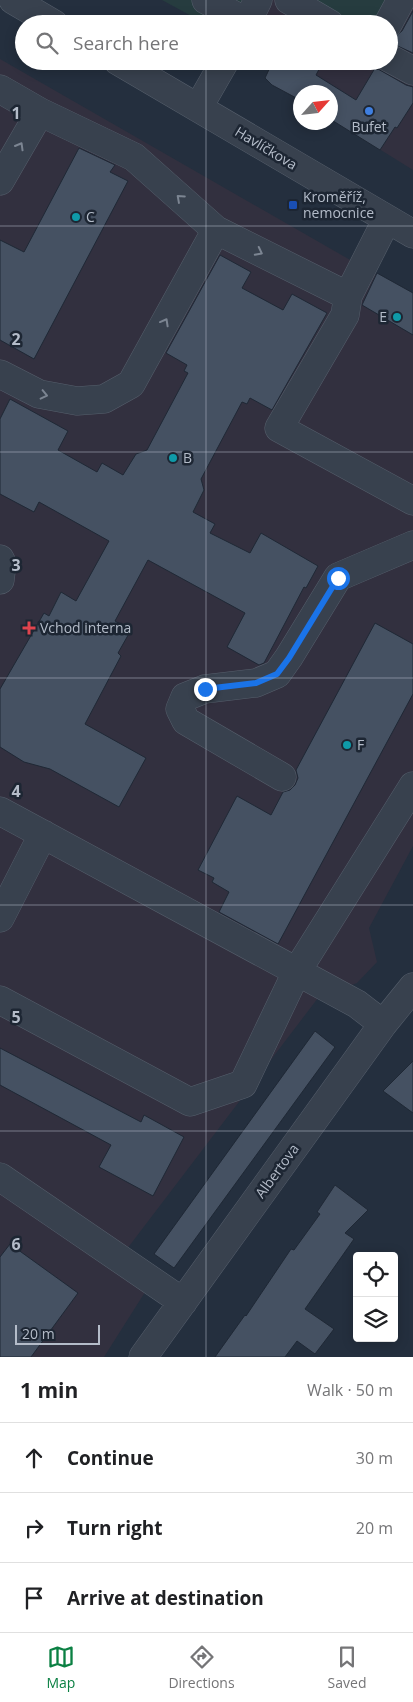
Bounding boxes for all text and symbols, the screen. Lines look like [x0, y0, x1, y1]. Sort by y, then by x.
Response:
search box [15, 15, 398, 70]
icon: search [33, 29, 61, 57]
text: Search here [73, 30, 179, 56]
north arrow [293, 85, 338, 130]
text: 1 [11, 102, 21, 124]
marker: Bufet [363, 105, 375, 117]
place label: Bufet [351, 117, 387, 136]
street label: Havlíčkova [232, 122, 301, 174]
one-way arrow [14, 143, 24, 152]
place label: Kroměříž, nemocnice [303, 187, 374, 222]
one-way arrow [176, 195, 185, 204]
marker: Kroměříž, nemocnice [287, 199, 299, 211]
place label: C [86, 207, 95, 226]
marker: C [70, 211, 82, 223]
one-way arrow [254, 246, 263, 256]
place label: E [379, 307, 387, 326]
marker: E [391, 311, 403, 323]
one-way arrow [159, 318, 169, 327]
text: 2 [11, 328, 21, 350]
one-way arrow [39, 389, 48, 400]
place label: B [183, 448, 192, 467]
marker: B [167, 452, 179, 464]
text: 3 [11, 554, 21, 576]
route start [327, 567, 350, 590]
place label: Vchod interna [40, 618, 131, 637]
marker: Vchod interna [22, 621, 36, 635]
route end [194, 678, 217, 701]
place label: F [357, 735, 364, 754]
marker: F [341, 739, 353, 751]
text: 4 [11, 780, 21, 802]
text: 5 [11, 1006, 21, 1028]
street label: Albertova [250, 1140, 303, 1202]
text: 6 [11, 1233, 21, 1255]
map controls [353, 1252, 398, 1342]
button: locate [353, 1252, 398, 1297]
button: layers [353, 1297, 398, 1342]
scale bar [15, 1322, 100, 1345]
text: 20 m [22, 1324, 55, 1343]
text: 1 min [20, 1376, 78, 1404]
text: Walk · 50 m [307, 1379, 393, 1401]
icon: ahead [20, 1444, 48, 1472]
text: Continue [67, 1445, 154, 1471]
text: 30 m [356, 1447, 393, 1469]
icon: right [20, 1514, 48, 1542]
text: Turn right [67, 1515, 162, 1541]
text: 20 m [356, 1517, 393, 1539]
icon: arrive [20, 1584, 48, 1612]
text: Arrive at destination [67, 1585, 264, 1611]
tab: Map [46, 1643, 75, 1692]
tab: Directions [168, 1643, 235, 1692]
tab: Saved [328, 1643, 366, 1692]

